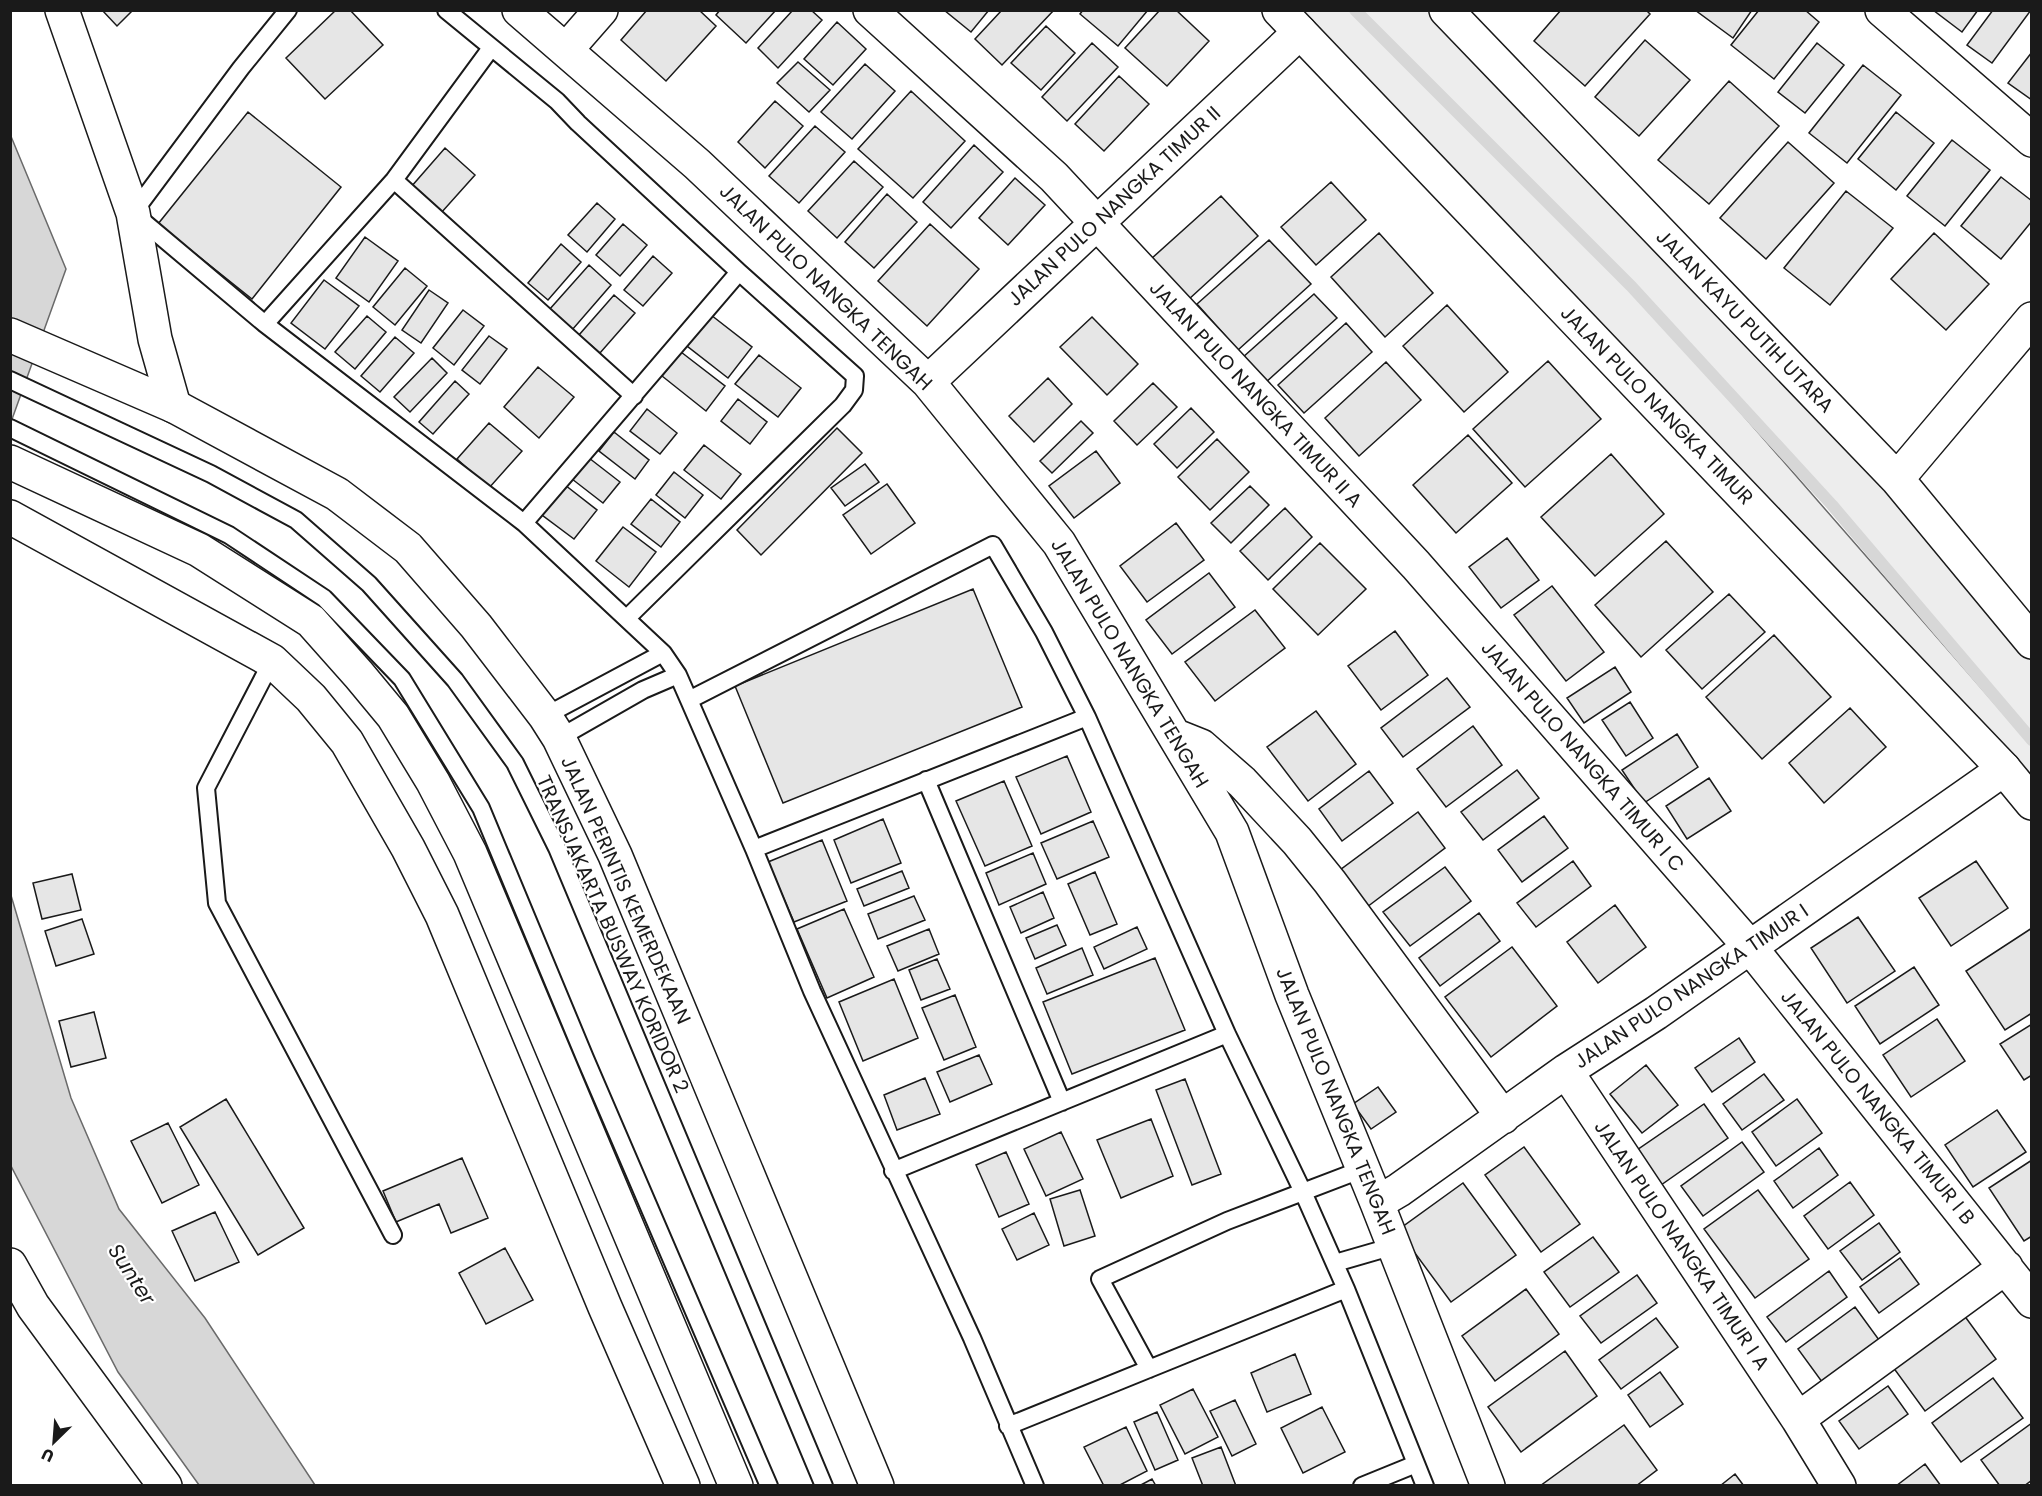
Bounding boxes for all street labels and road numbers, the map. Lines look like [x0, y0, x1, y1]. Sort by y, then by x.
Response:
street label: JALAN PULO NANGKA TIMUR II [1001, 100, 1227, 312]
street label: JALAN PULO NANGKA TENGAH [713, 177, 939, 397]
street label: JALAN KAYU PUTIH UTARA [1650, 223, 1840, 419]
street label: JALAN PULO NANGKA TIMUR II A [1143, 274, 1369, 514]
street label: JALAN PULO NANGKA TIMUR [1554, 299, 1760, 511]
street label: JALAN PULO NANGKA TENGAH [1044, 533, 1216, 793]
street label: JALAN PULO NANGKA TIMUR I C [1475, 634, 1691, 878]
street label: JALAN PERINTIS KEMERDEKAAN [554, 752, 698, 1028]
street label: TRANSJAKARTA BUSWAY KORIDOR 2 [530, 771, 696, 1097]
street label: JALAN PULO NANGKA TIMUR I [1568, 897, 1814, 1075]
street label: JALAN PULO NANGKA TENGAH [1269, 963, 1403, 1239]
street label: JALAN PULO NANGKA TIMUR I B [1774, 984, 1982, 1230]
street label: JALAN PULO NANGKA TIMUR I A [1588, 1114, 1776, 1376]

